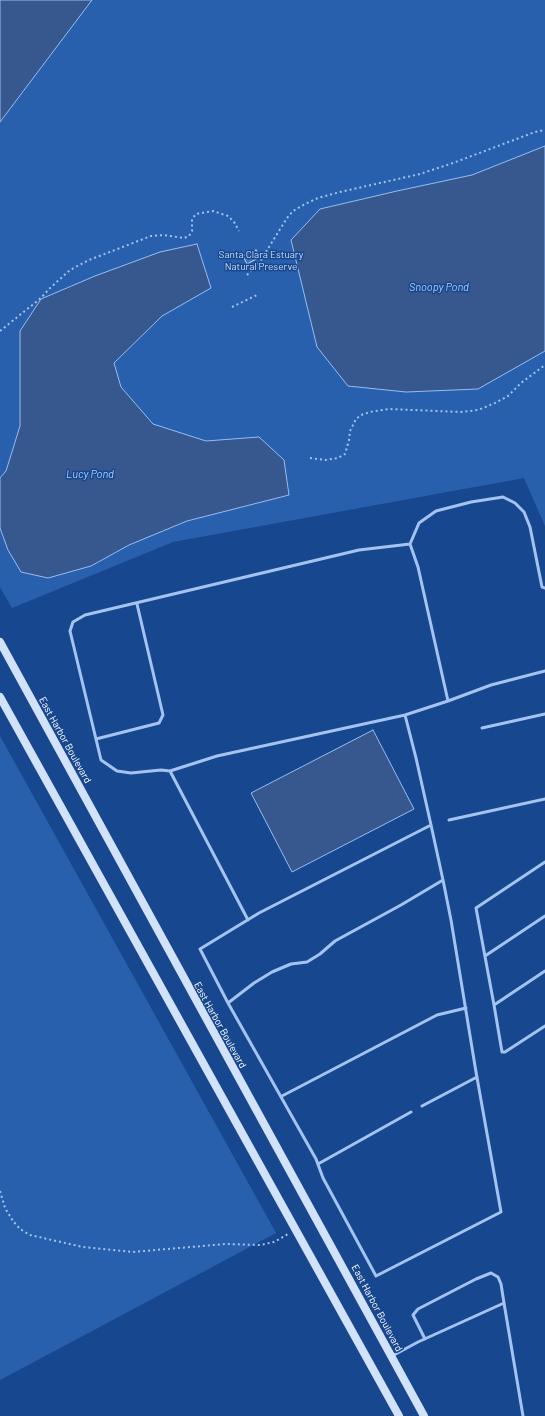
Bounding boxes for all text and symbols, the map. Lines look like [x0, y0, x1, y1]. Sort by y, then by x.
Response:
park label: Santa Clara Estuary Natural Preserve [219, 249, 303, 272]
water label: Snoopy Pond [409, 280, 469, 294]
water label: Lucy Pond [66, 467, 114, 481]
street label: East Harbor Boulevard [36, 695, 94, 785]
street label: East Harbor Boulevard [191, 980, 249, 1070]
street label: East Harbor Boulevard [349, 1262, 405, 1354]

